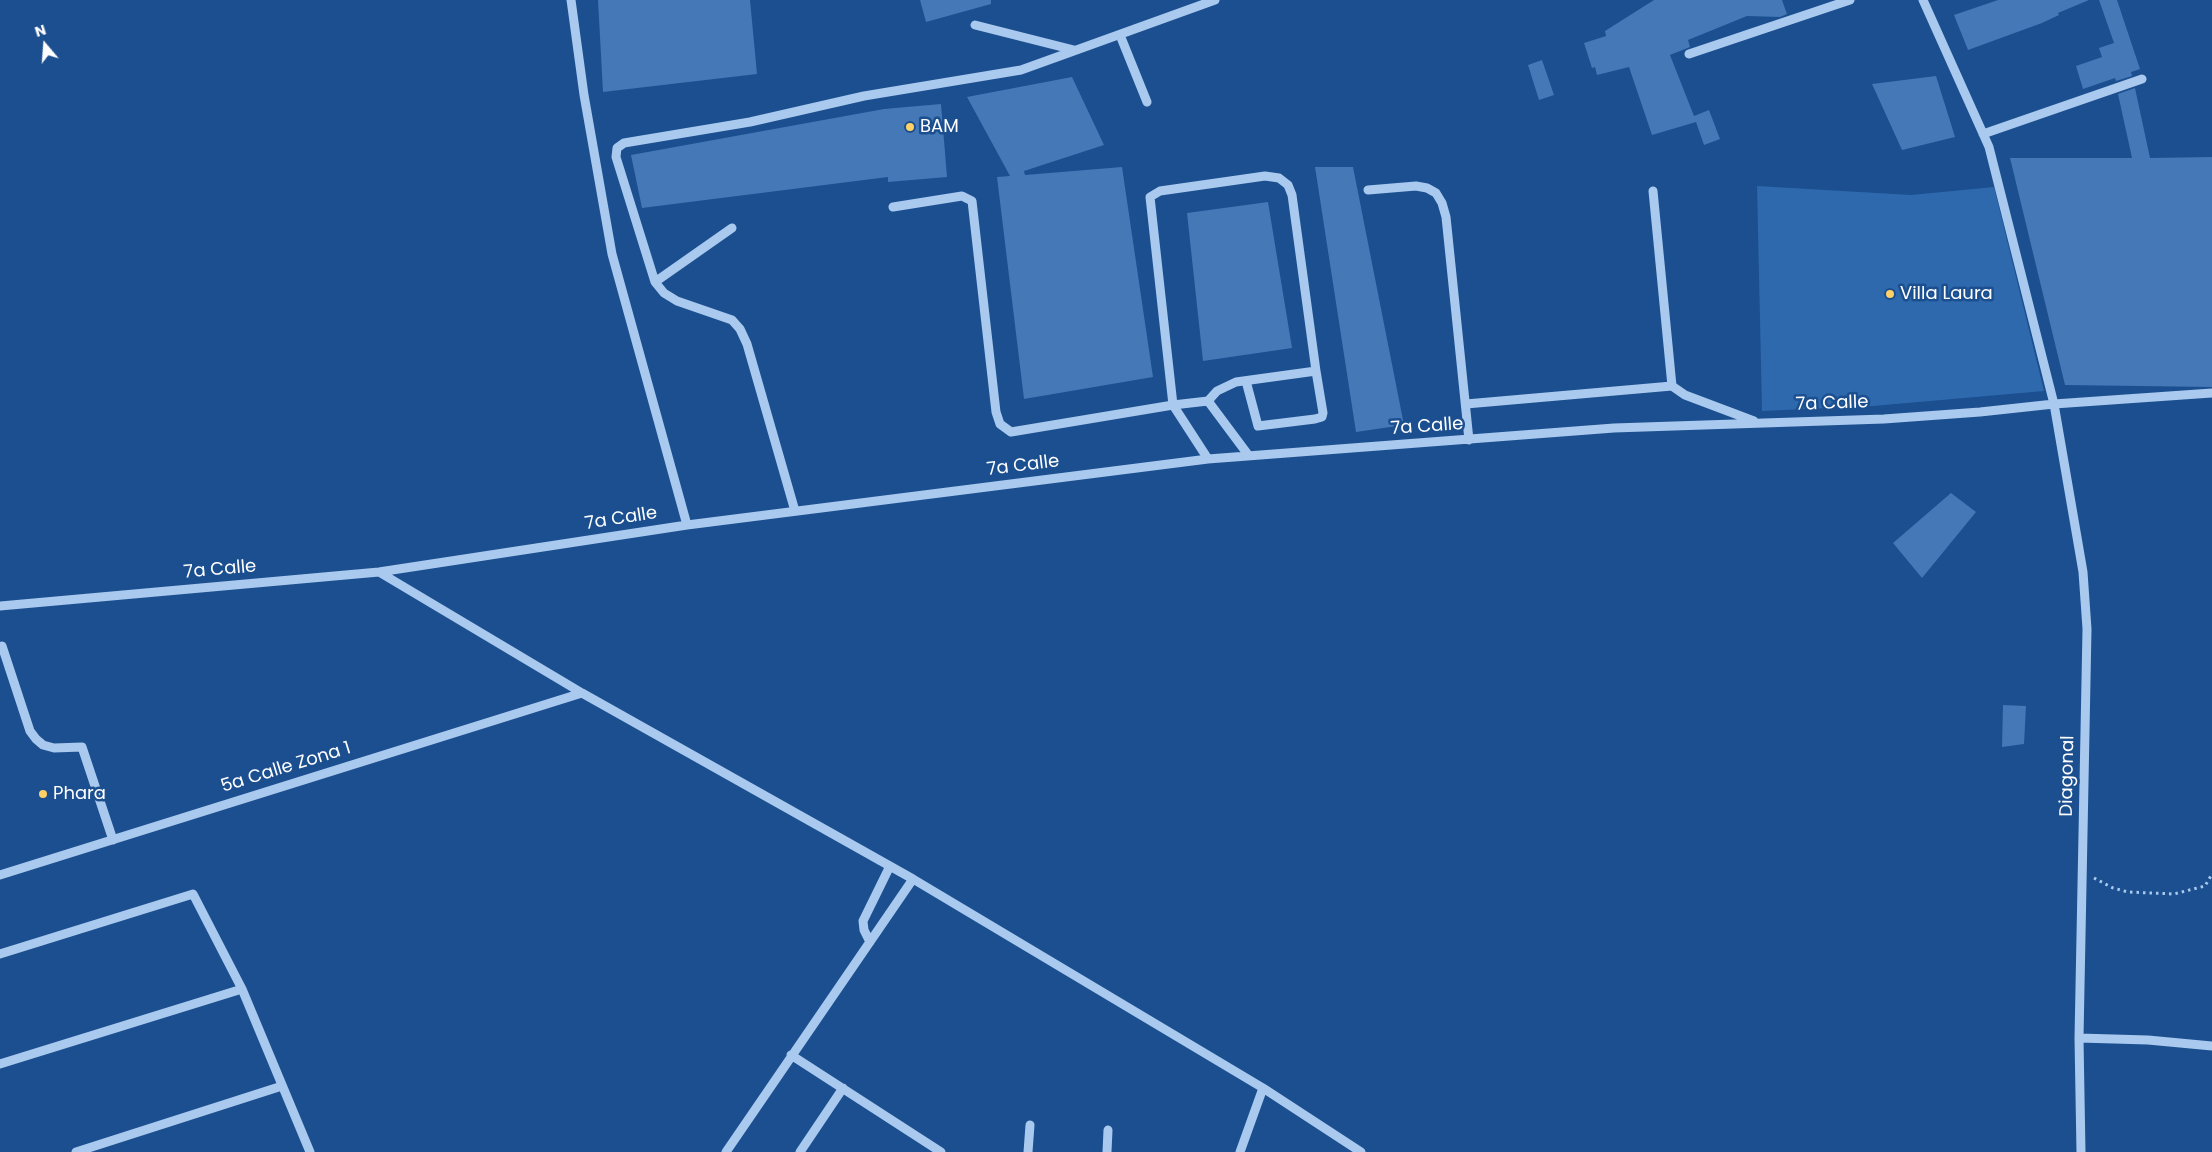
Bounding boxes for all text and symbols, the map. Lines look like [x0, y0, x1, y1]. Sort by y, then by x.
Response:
north arrow [20, 20, 70, 70]
text: N [32, 20, 48, 42]
place label: BAM [920, 116, 959, 138]
marker: BAM [904, 121, 916, 133]
place label: Villa Laura [1900, 283, 1993, 305]
marker: Villa Laura [1884, 288, 1896, 300]
street label: 7a Calle [1795, 392, 1869, 416]
street label: 7a Calle [1390, 414, 1464, 440]
street label: 7a Calle [986, 451, 1060, 481]
street label: 7a Calle [583, 503, 659, 535]
street label: 7a Calle [183, 556, 257, 584]
street label: Diagonal [2056, 735, 2080, 817]
street label: 5a Calle Zona 1 [218, 738, 354, 798]
place label: Phara [53, 783, 106, 805]
marker: Phara [37, 788, 49, 800]

